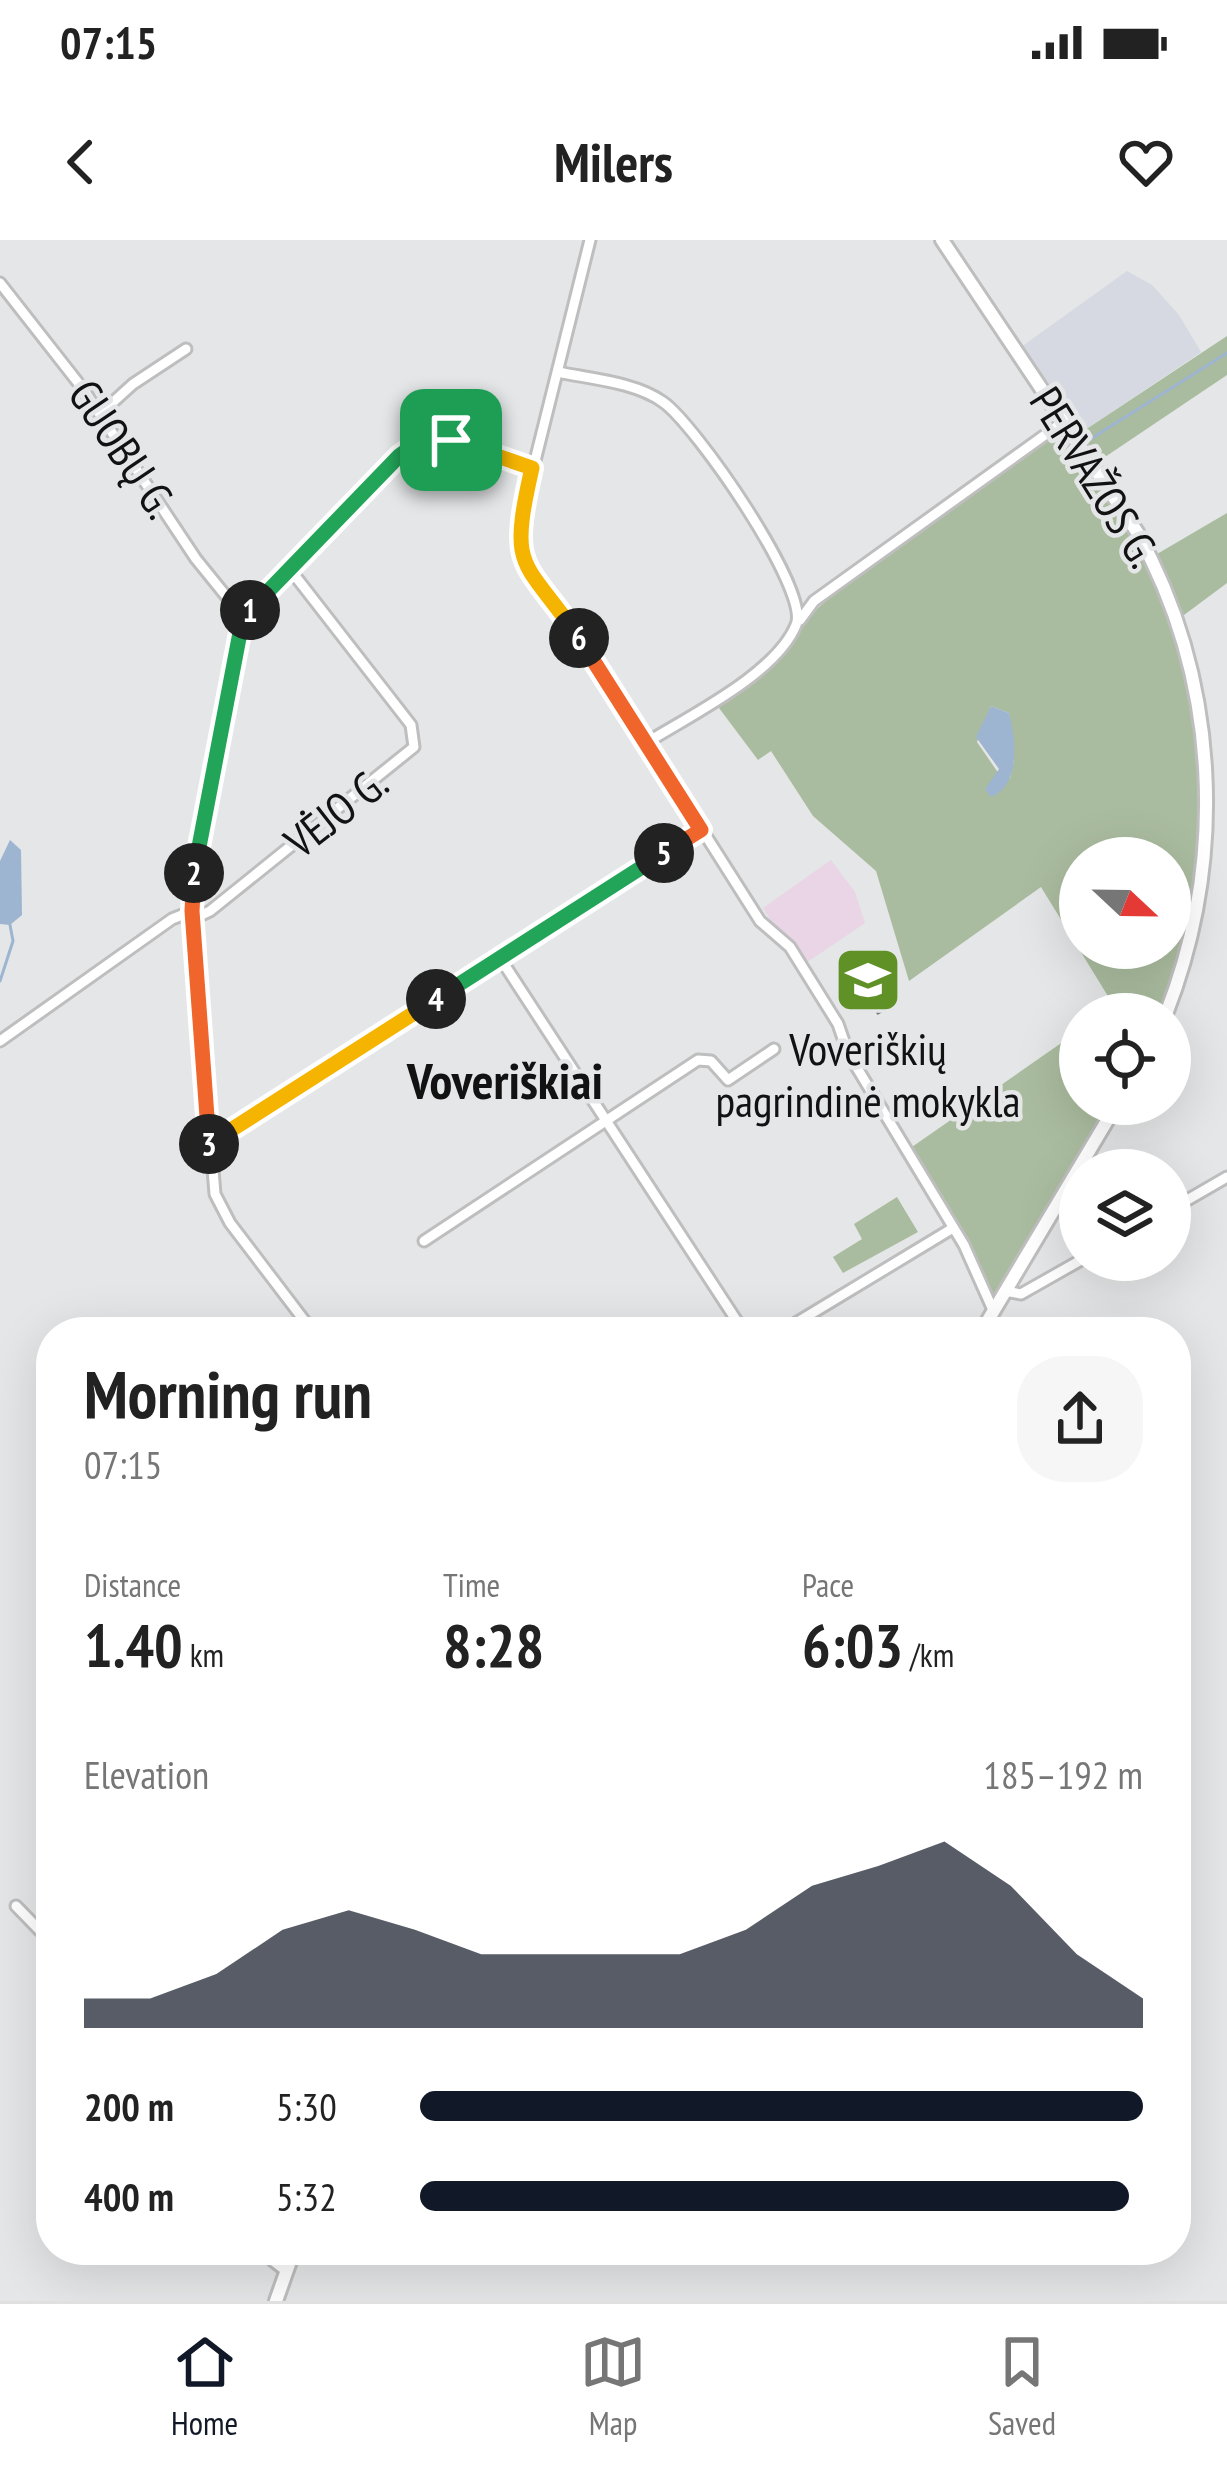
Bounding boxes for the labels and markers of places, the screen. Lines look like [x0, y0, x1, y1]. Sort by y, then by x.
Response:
pin [400, 389, 502, 491]
pin: 1 [220, 580, 280, 640]
pin: 6 [549, 608, 609, 668]
pin: 5 [634, 823, 694, 883]
pin: 2 [164, 843, 224, 903]
school or university icon: Voveriškių pagrindinė mokykla [833, 945, 903, 1015]
pin: 4 [406, 969, 466, 1029]
place label: Voveriškių pagrindinė mokykla [715, 1019, 1021, 1129]
pin: 3 [179, 1114, 239, 1174]

